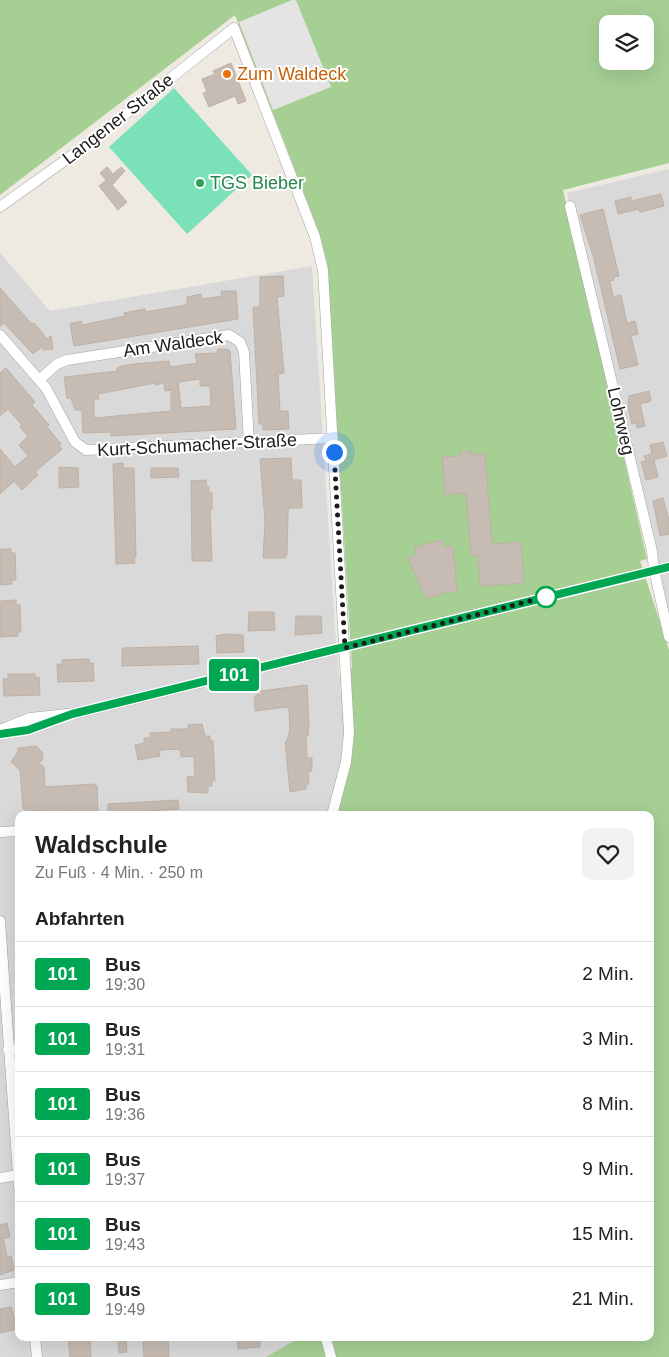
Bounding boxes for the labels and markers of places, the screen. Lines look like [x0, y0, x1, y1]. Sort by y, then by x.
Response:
place label: Zum Waldeck [237, 64, 347, 84]
marker: Zum Waldeck [221, 68, 233, 80]
place label: TGS Bieber [210, 173, 304, 193]
marker: TGS Bieber [194, 177, 206, 189]
unlabelled marker [535, 586, 557, 608]

